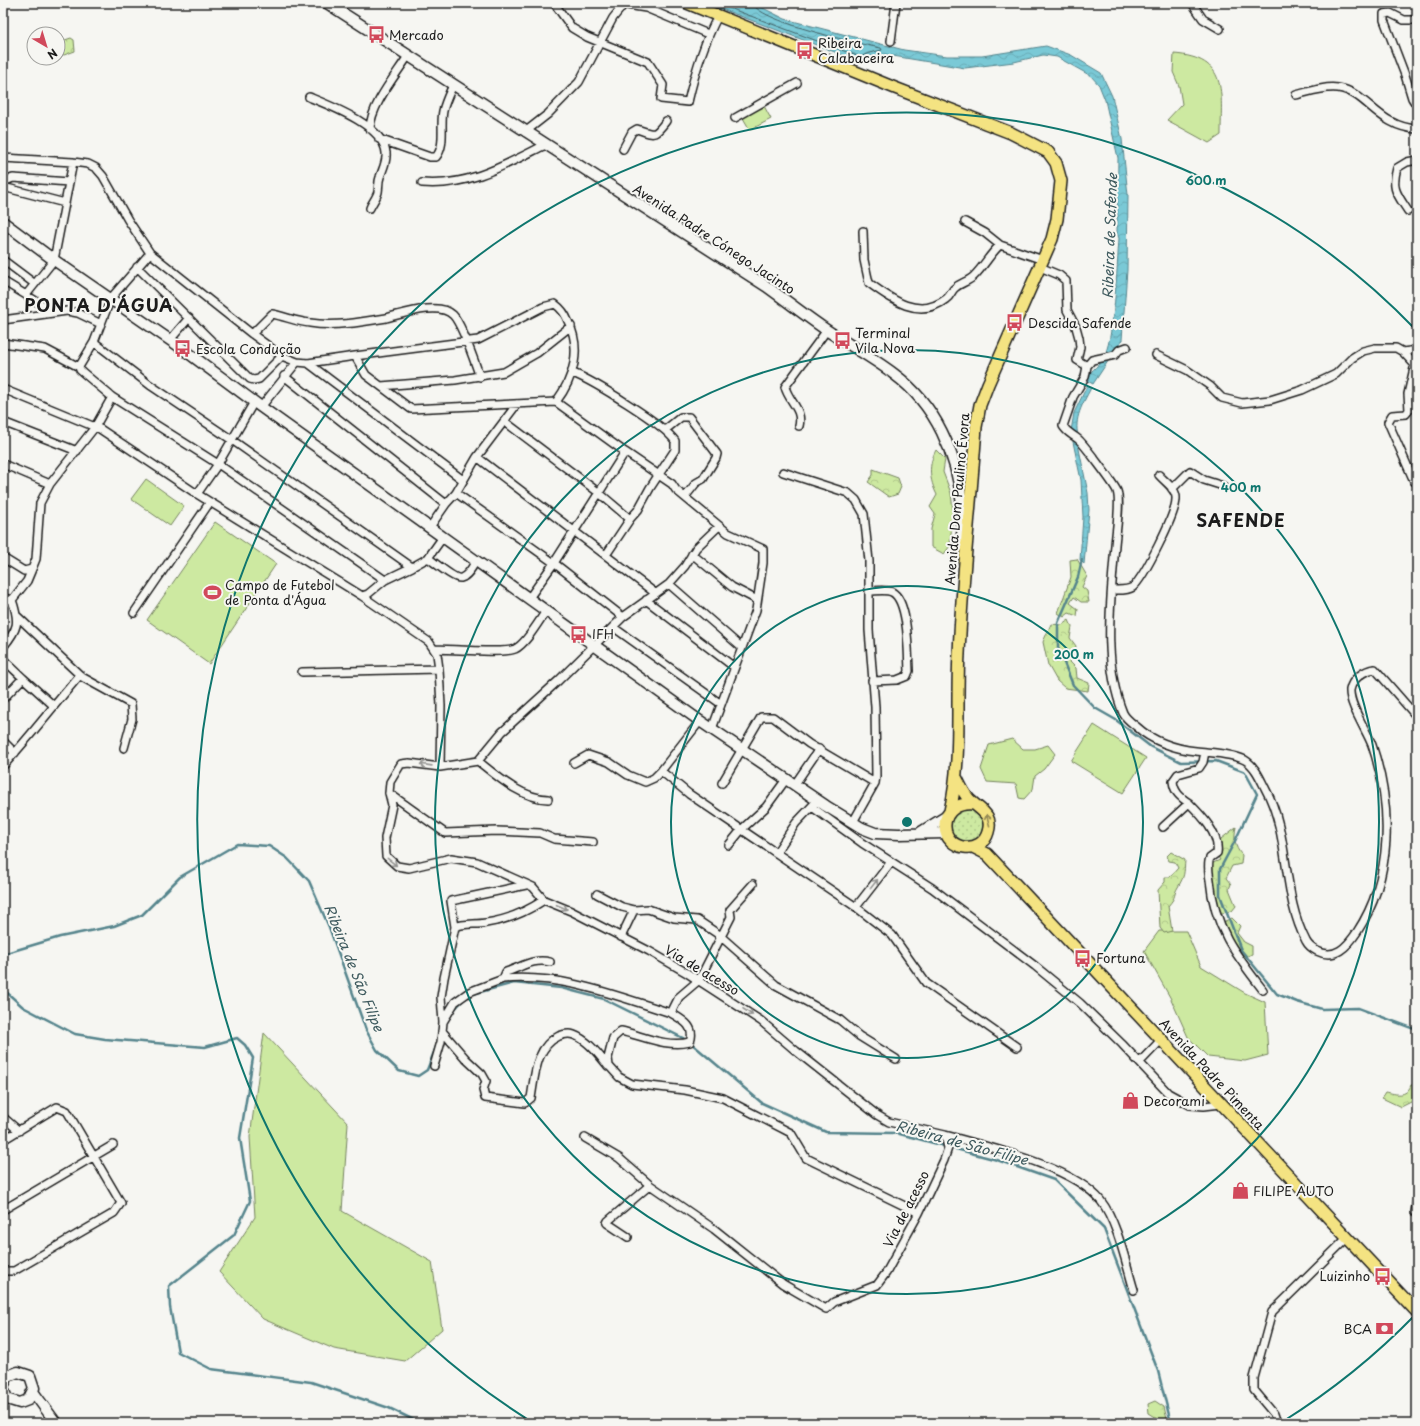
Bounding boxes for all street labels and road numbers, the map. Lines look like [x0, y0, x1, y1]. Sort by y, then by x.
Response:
street label: Avenida Padre Cónego Jacinto [630, 179, 799, 298]
street label: Avenida Dom Paulino Évora [940, 412, 973, 586]
street label: Via de acesso [661, 940, 743, 999]
street label: Avenida Padre Pimenta [1156, 1014, 1270, 1134]
street label: Via de acesso [878, 1167, 933, 1251]

